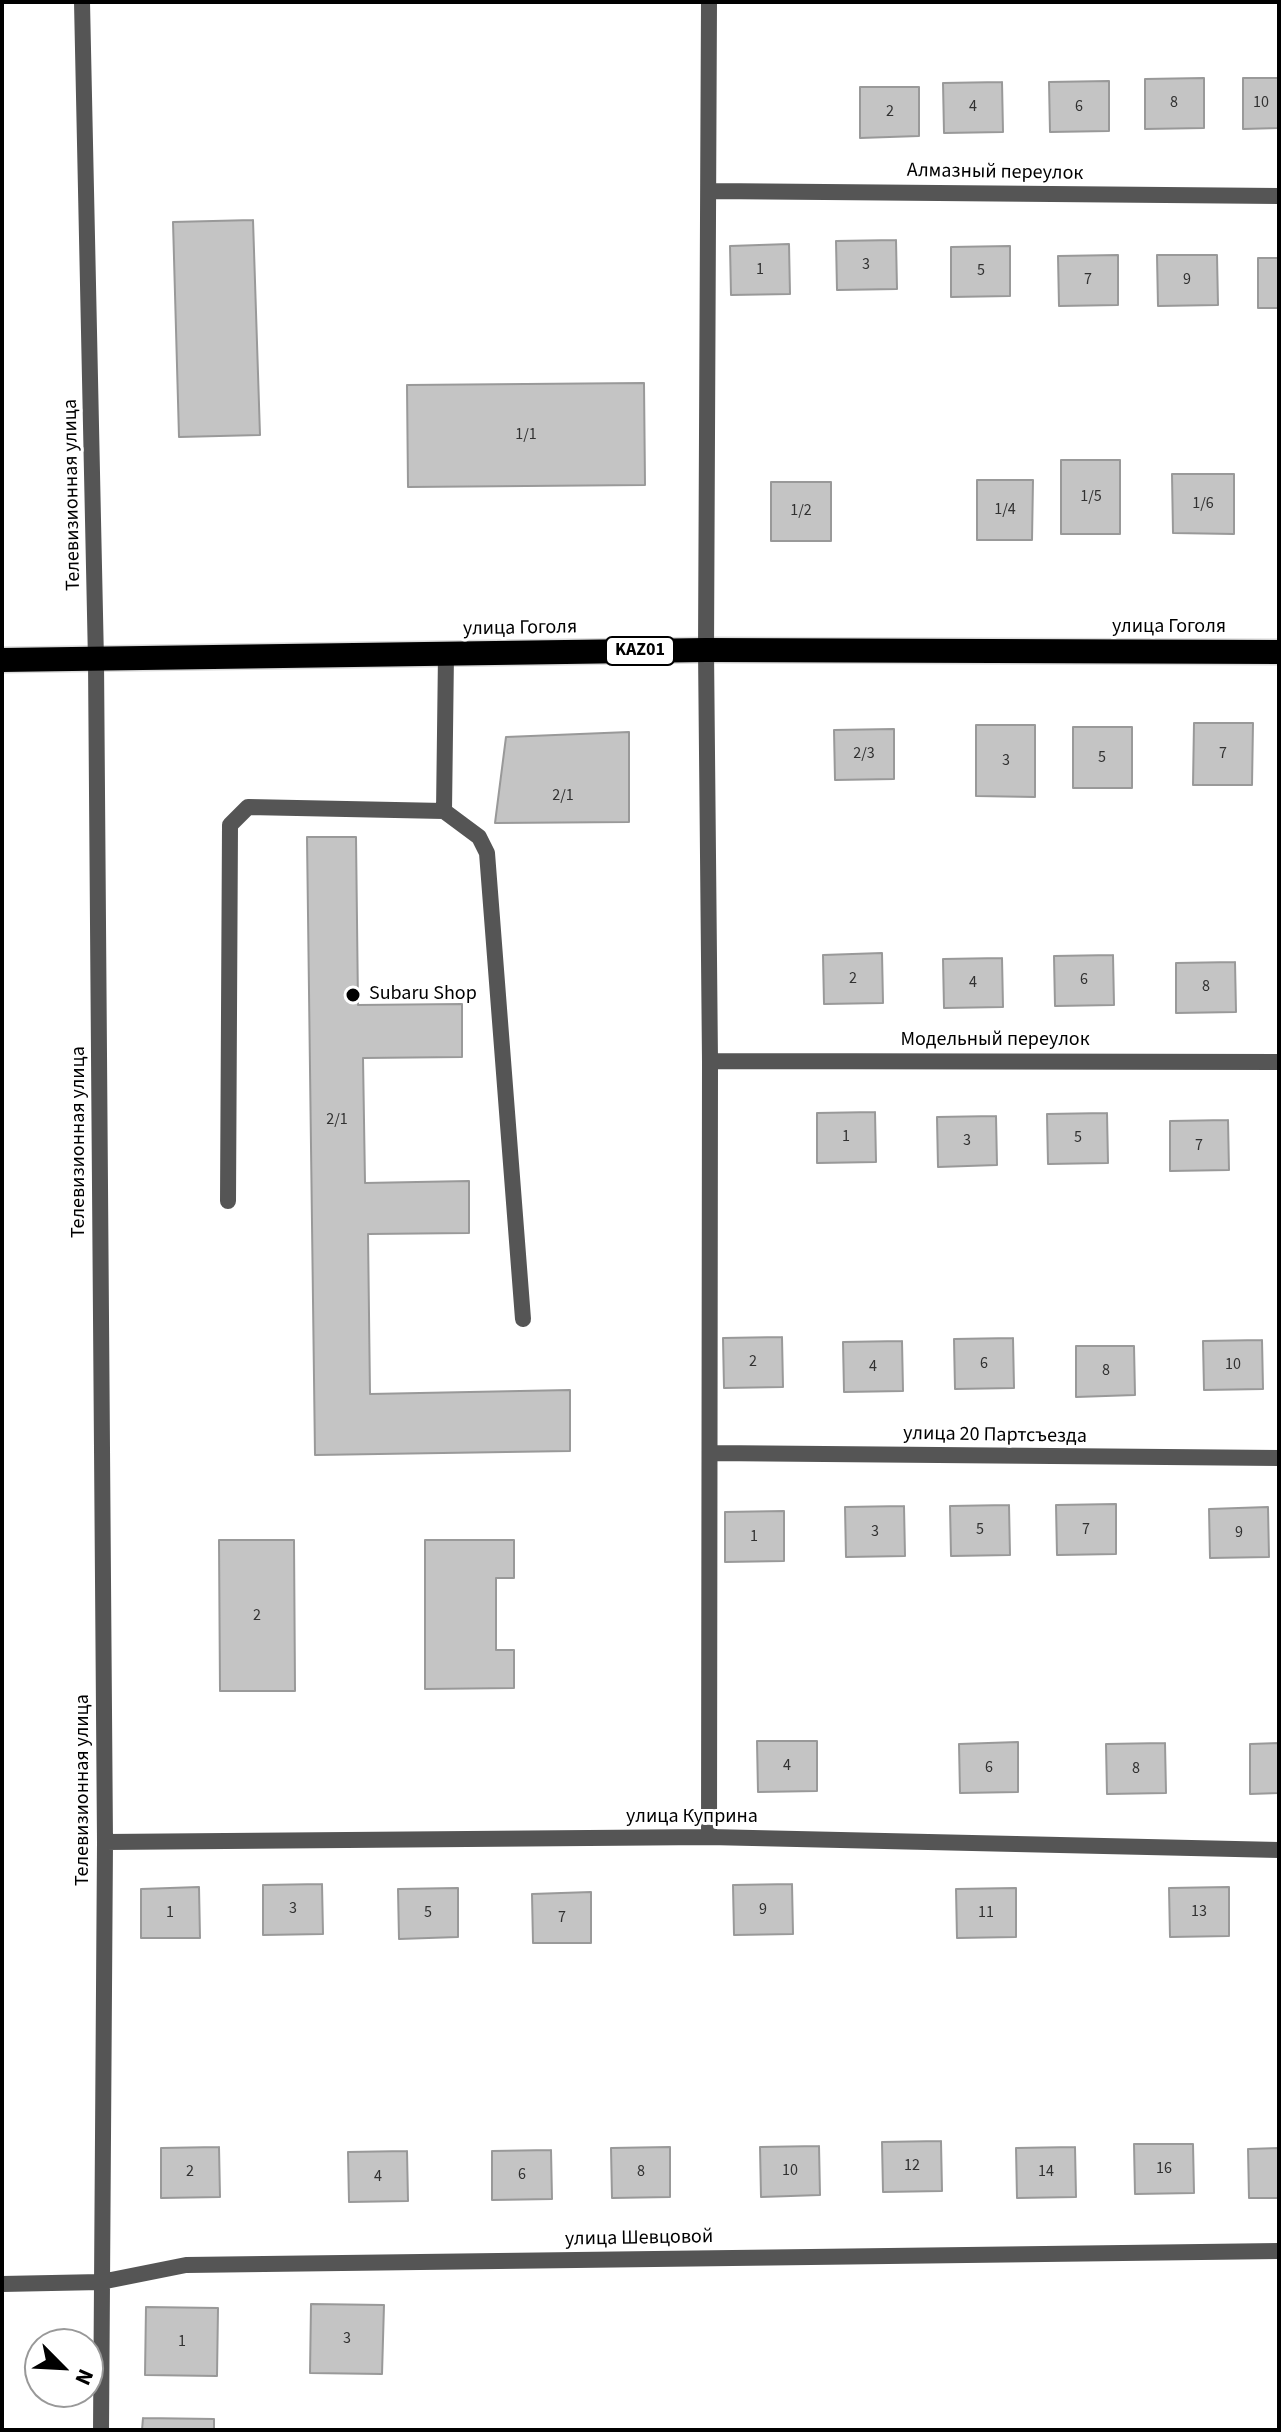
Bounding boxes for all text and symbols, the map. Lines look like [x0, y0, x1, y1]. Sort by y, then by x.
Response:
house number: 8 [1170, 93, 1178, 113]
house number: 10 [1253, 93, 1269, 113]
house number: 4 [969, 97, 977, 117]
house number: 6 [1075, 97, 1083, 117]
house number: 2 [886, 102, 894, 122]
street label: Алмазный переулок [907, 159, 1083, 187]
house number: 3 [862, 255, 870, 275]
house number: 1 [756, 260, 764, 280]
house number: 5 [977, 261, 985, 281]
house number: 7 [1084, 270, 1092, 290]
house number: 9 [1183, 270, 1191, 290]
street label: Телевизионная улица [59, 399, 87, 591]
house number: 1/1 [515, 425, 537, 445]
house number: 1/5 [1080, 487, 1102, 507]
house number: 1/6 [1192, 494, 1214, 514]
house number: 1/4 [994, 500, 1016, 520]
house number: 1/2 [790, 501, 812, 521]
street label: улица Гоголя [463, 616, 577, 642]
street label: улица Гоголя [1112, 616, 1226, 640]
road number: KАZ01 [606, 637, 674, 665]
house number: 2/3 [853, 744, 875, 764]
house number: 7 [1219, 744, 1227, 764]
house number: 5 [1098, 748, 1106, 768]
house number: 3 [1002, 751, 1010, 771]
house number: 2/1 [552, 786, 574, 806]
house number: 2 [849, 969, 857, 989]
house number: 6 [1080, 970, 1088, 990]
house number: 4 [969, 973, 977, 993]
house number: 8 [1202, 977, 1210, 997]
place label: Subaru Shop [369, 983, 477, 1007]
marker: Subaru Shop [344, 986, 362, 1004]
street label: Модельный переулок [900, 1029, 1090, 1053]
street label: Телевизионная улица [68, 1046, 92, 1238]
house number: 2/1 [326, 1110, 348, 1130]
house number: 1 [842, 1127, 850, 1147]
house number: 5 [1074, 1128, 1082, 1148]
house number: 3 [963, 1131, 971, 1151]
house number: 7 [1195, 1136, 1203, 1156]
house number: 2 [749, 1352, 757, 1372]
house number: 6 [980, 1354, 988, 1374]
house number: 10 [1225, 1355, 1241, 1375]
house number: 4 [869, 1357, 877, 1377]
house number: 8 [1102, 1361, 1110, 1381]
street label: улица 20 Партсъезда [903, 1422, 1087, 1450]
house number: 5 [976, 1520, 984, 1540]
house number: 7 [1082, 1520, 1090, 1540]
house number: 3 [871, 1522, 879, 1542]
house number: 9 [1235, 1523, 1243, 1543]
house number: 1 [750, 1527, 758, 1547]
house number: 2 [253, 1606, 261, 1626]
street label: Телевизионная улица [72, 1694, 96, 1886]
house number: 4 [783, 1756, 791, 1776]
house number: 6 [985, 1758, 993, 1778]
house number: 8 [1132, 1759, 1140, 1779]
street label: улица Куприна [626, 1806, 758, 1830]
house number: 3 [289, 1899, 297, 1919]
house number: 9 [759, 1900, 767, 1920]
house number: 13 [1191, 1902, 1207, 1922]
house number: 1 [166, 1903, 174, 1923]
house number: 5 [424, 1903, 432, 1923]
house number: 11 [978, 1903, 994, 1923]
house number: 7 [558, 1908, 566, 1928]
house number: 12 [904, 2156, 920, 2176]
house number: 16 [1156, 2159, 1172, 2179]
house number: 10 [782, 2161, 798, 2181]
house number: 2 [186, 2162, 194, 2182]
house number: 8 [637, 2162, 645, 2182]
house number: 14 [1038, 2162, 1054, 2182]
house number: 6 [518, 2165, 526, 2185]
house number: 4 [374, 2167, 382, 2187]
street label: улица Шевцовой [565, 2226, 713, 2252]
north arrow [24, 2328, 104, 2408]
house number: 3 [343, 2329, 351, 2349]
house number: 1 [178, 2332, 186, 2352]
text: N [67, 2364, 102, 2390]

